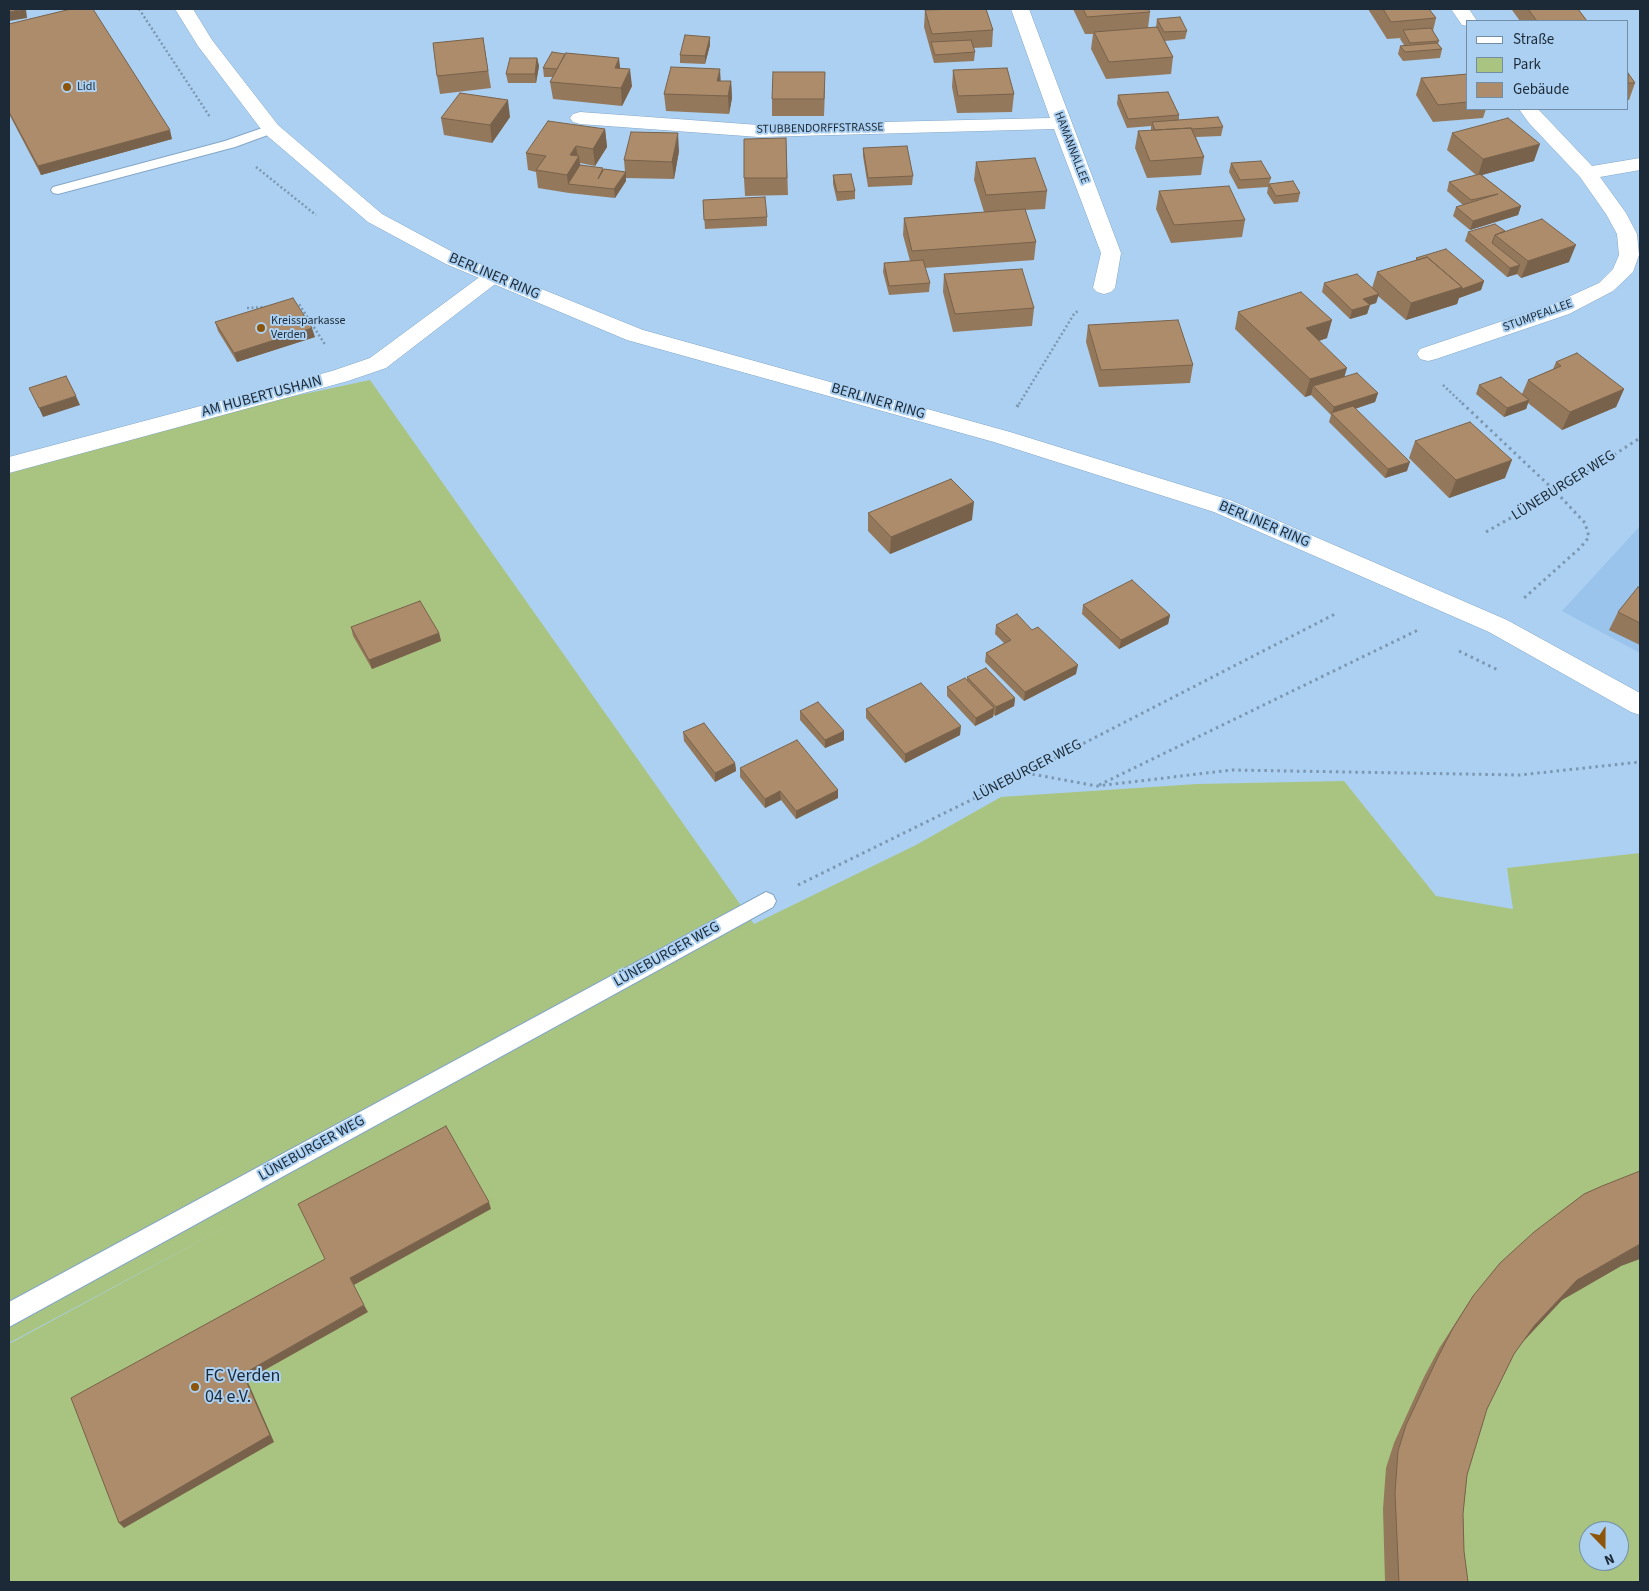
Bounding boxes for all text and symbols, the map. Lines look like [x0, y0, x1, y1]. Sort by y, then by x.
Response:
legend [1466, 20, 1629, 110]
text: Straße [1513, 29, 1554, 50]
text: Park [1513, 54, 1541, 75]
text: Gebäude [1513, 79, 1569, 100]
place label: Lidl [77, 80, 96, 94]
marker: Lidl [61, 81, 73, 93]
street label: HAMANNALLEE [1051, 110, 1091, 186]
street label: STUBBENDORFFSTRASSE [756, 121, 884, 137]
street label: BERLINER RING [446, 250, 542, 304]
street label: STUMPEALLEE [1501, 297, 1575, 335]
place label: Kreissparkasse Verden [271, 314, 346, 342]
marker: Kreissparkasse Verden [255, 322, 267, 334]
street label: AM HUBERTUSHAIN [200, 372, 324, 422]
street label: BERLINER RING [829, 380, 927, 424]
street label: LÜNEBURGER WEG [1509, 447, 1619, 525]
street label: BERLINER RING [1216, 498, 1312, 552]
street label: LÜNEBURGER WEG [971, 736, 1085, 806]
street label: LÜNEBURGER WEG [611, 918, 723, 992]
street label: LÜNEBURGER WEG [256, 1112, 368, 1186]
place label: FC Verden 04 e.V. [205, 1366, 280, 1408]
marker: FC Verden 04 e.V. [189, 1381, 201, 1393]
north arrow [1579, 1521, 1629, 1571]
text: N [1601, 1548, 1617, 1570]

